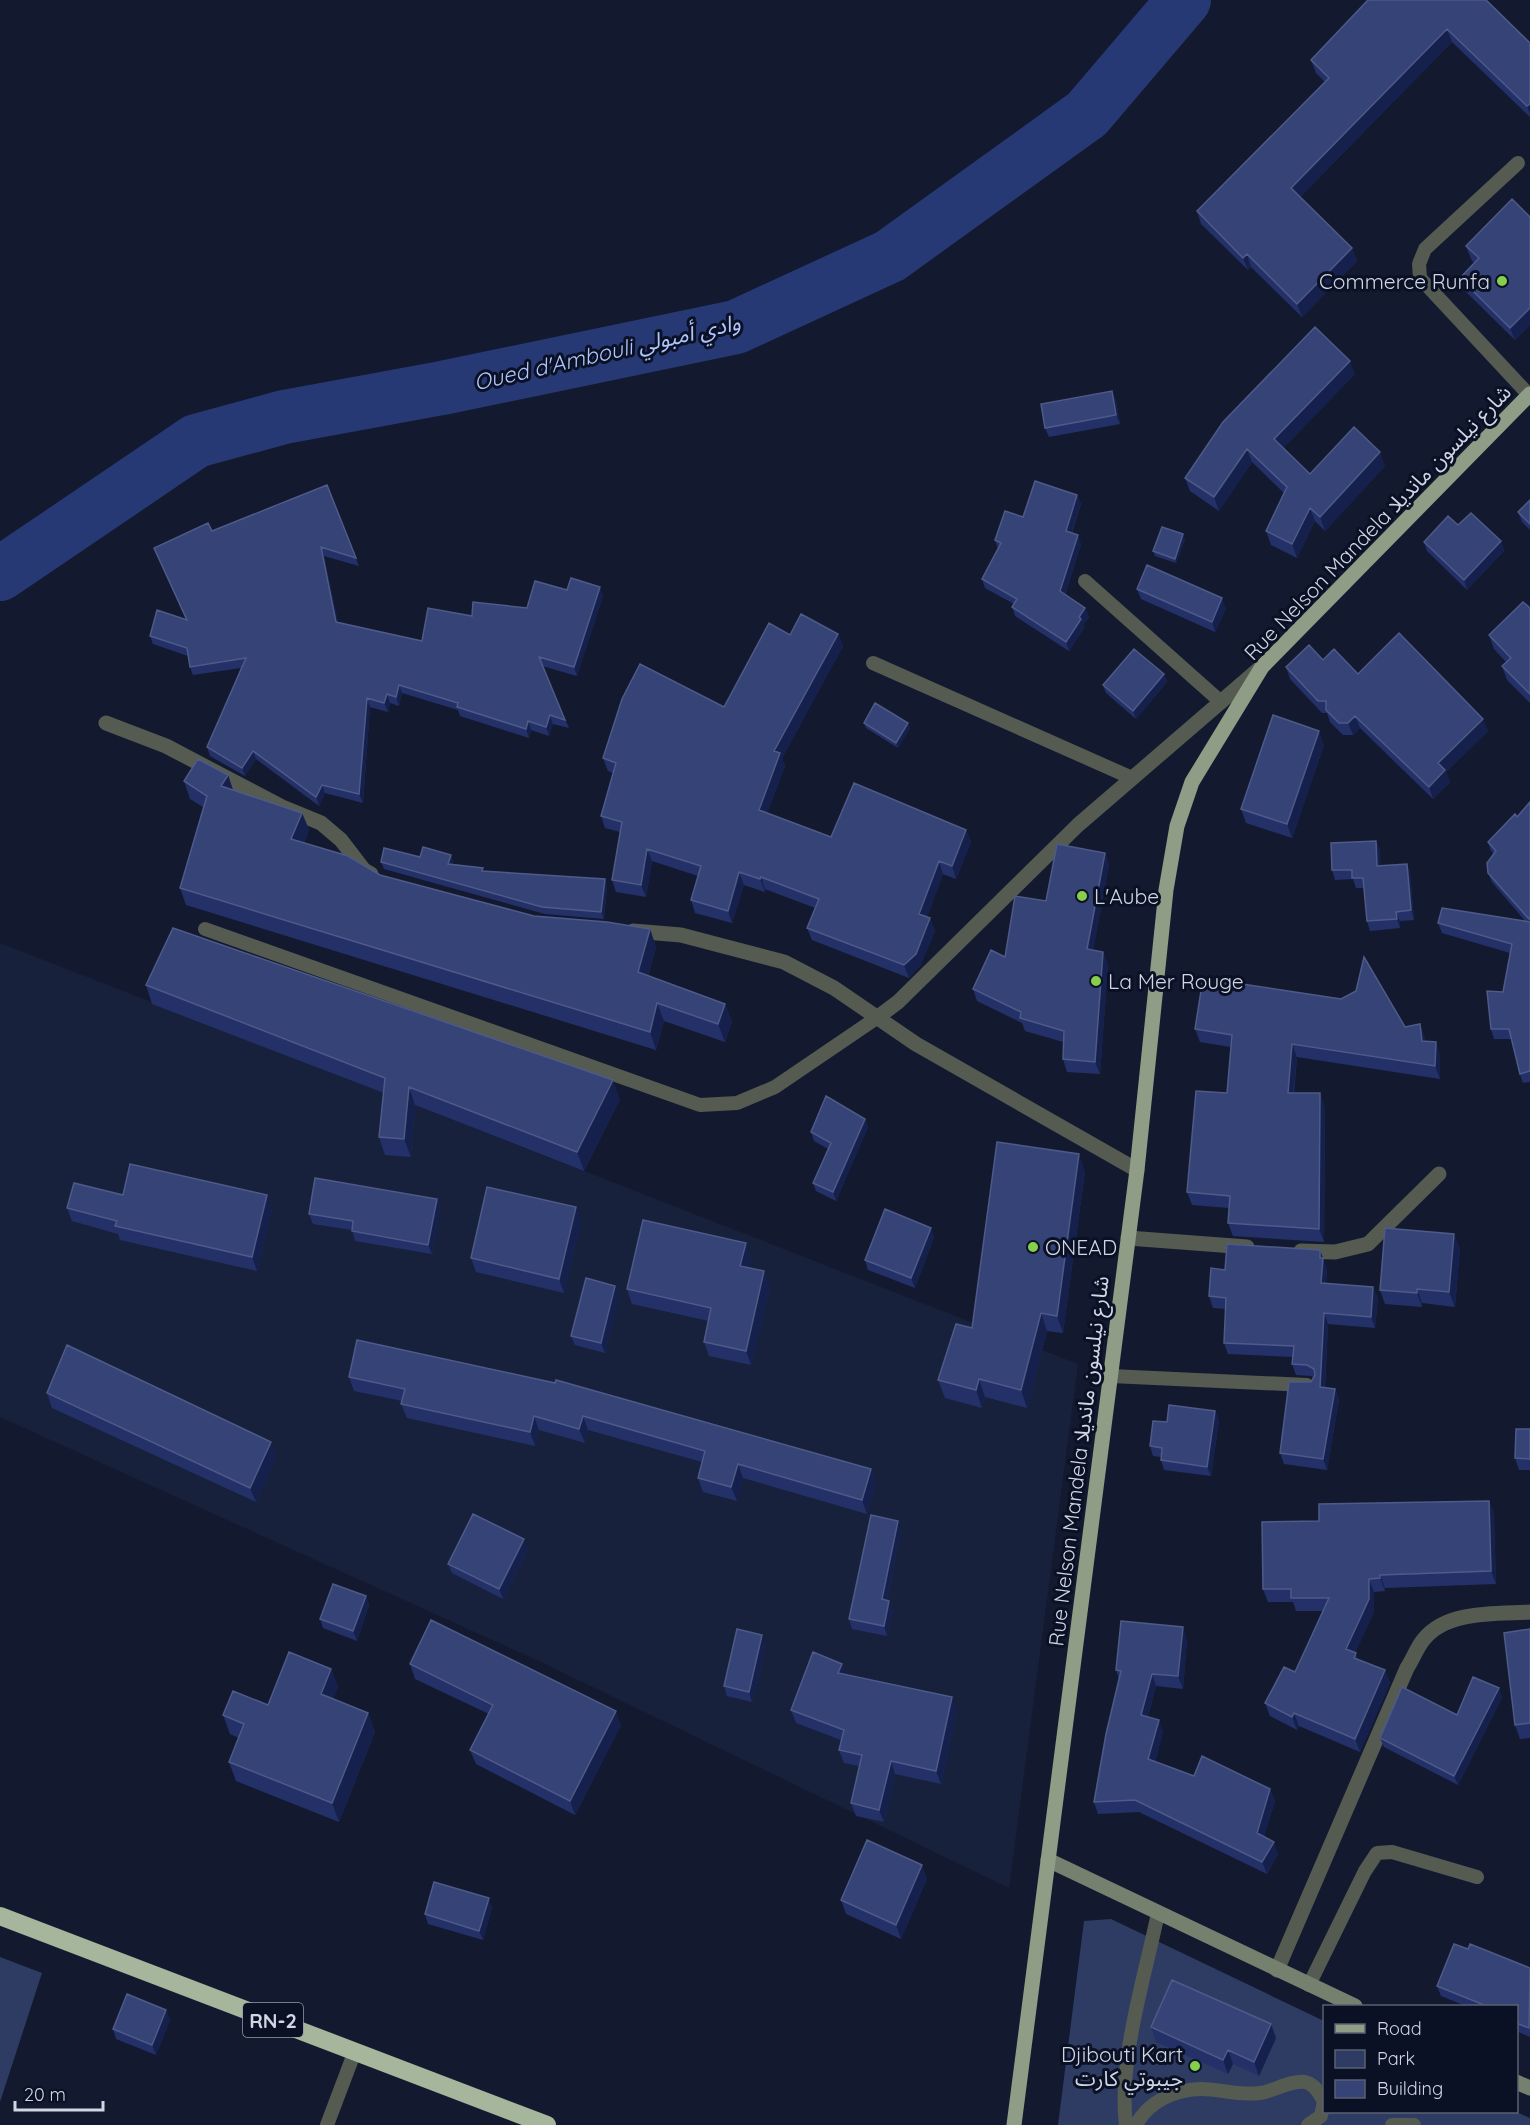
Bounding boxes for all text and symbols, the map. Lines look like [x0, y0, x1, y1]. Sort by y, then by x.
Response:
place label: Commerce Runfa [1319, 268, 1490, 294]
marker: Commerce Runfa [1495, 274, 1509, 288]
water label: Oued d'Ambouli وادي أمبولي [471, 308, 744, 400]
street label: Rue Nelson Mandela شارع نيلسون مانديلا [1238, 379, 1518, 667]
place label: L'Aube [1094, 883, 1159, 909]
marker: L'Aube [1075, 889, 1089, 903]
place label: La Mer Rouge [1108, 968, 1244, 994]
marker: La Mer Rouge [1089, 974, 1103, 988]
place label: ONEAD [1045, 1234, 1117, 1260]
marker: ONEAD [1026, 1240, 1040, 1254]
street label: Rue Nelson Mandela شارع نيلسون مانديلا [1042, 1274, 1117, 1648]
road number: RN-2 [243, 2003, 303, 2037]
legend [1323, 2005, 1518, 2113]
text: Road [1377, 2017, 1422, 2040]
place label: Djibouti Kart جيبوتي كارت [1061, 2041, 1183, 2095]
text: Park [1377, 2047, 1415, 2070]
marker: Djibouti Kart جيبوتي كارت [1188, 2059, 1202, 2073]
scale bar [15, 2074, 104, 2112]
text: Building [1377, 2077, 1443, 2100]
text: 20 m [24, 2083, 66, 2106]

